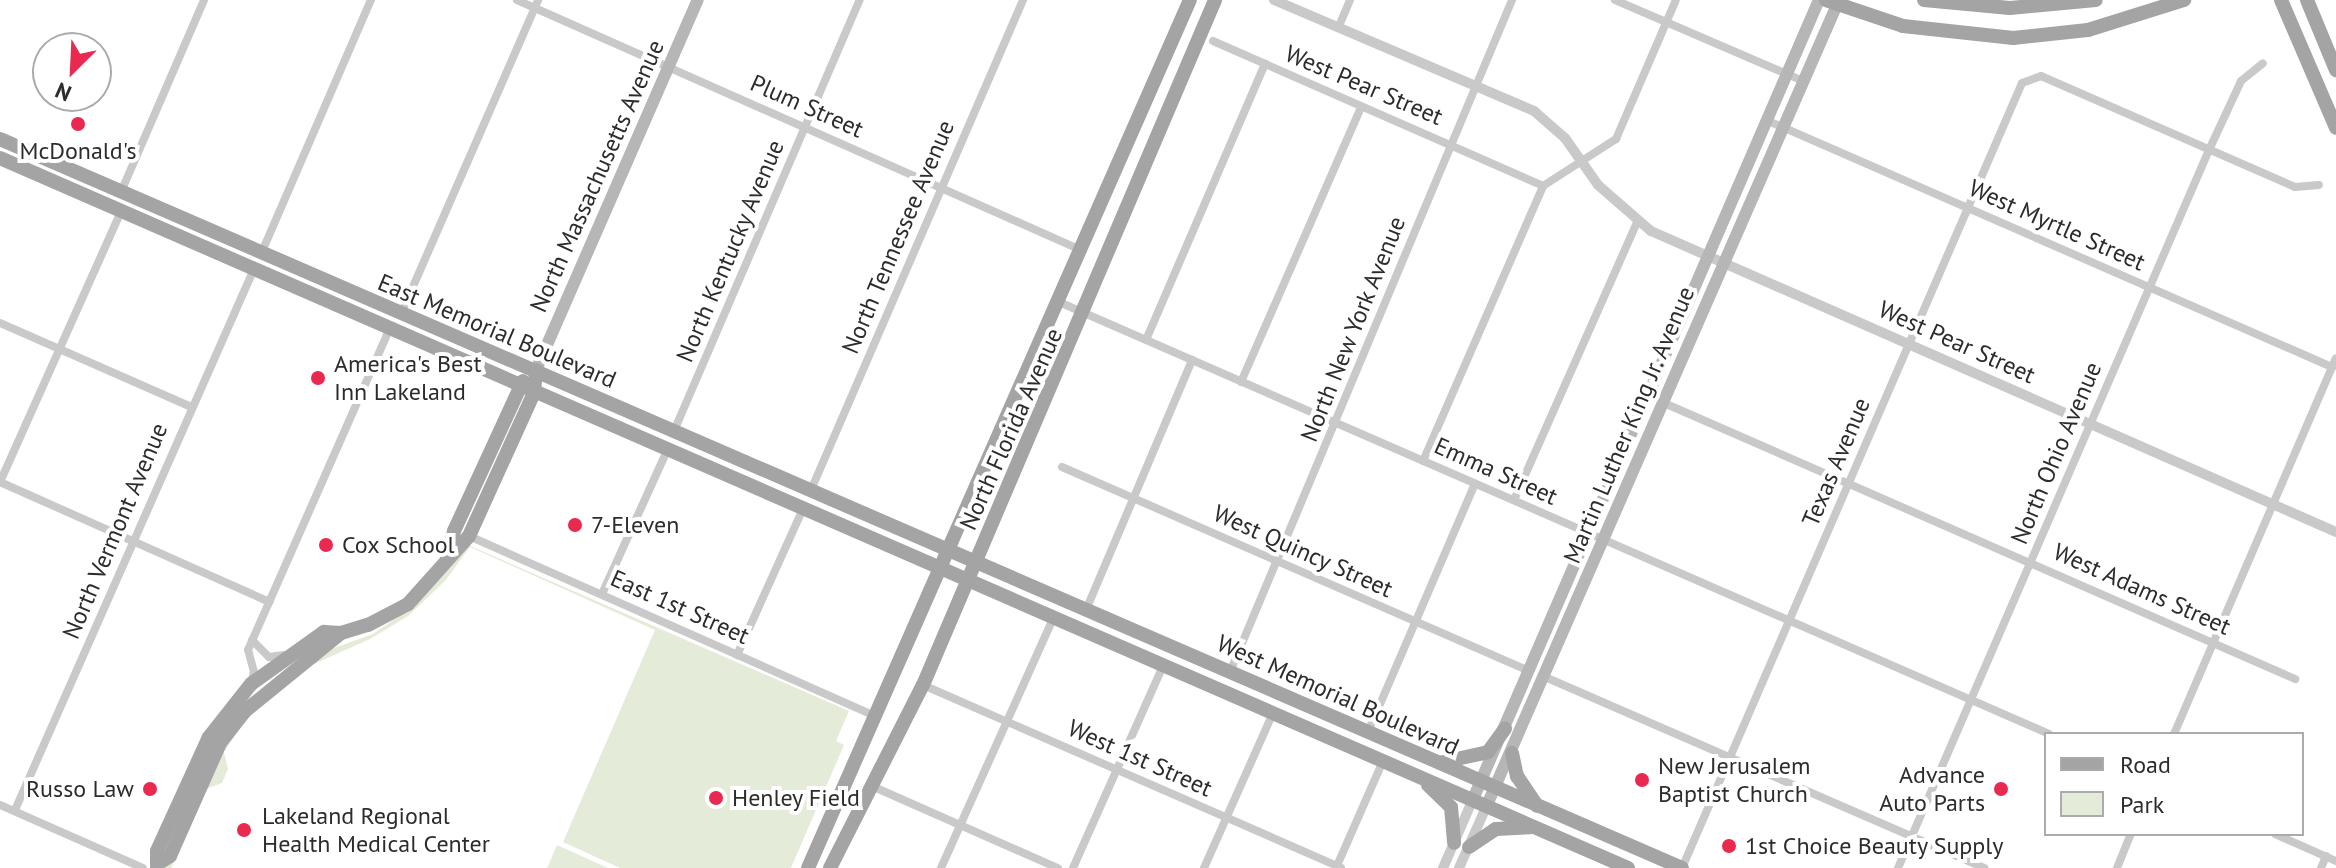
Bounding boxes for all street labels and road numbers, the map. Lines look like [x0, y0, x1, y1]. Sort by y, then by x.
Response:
street label: North Massachusetts Avenue [524, 35, 670, 317]
street label: West Pear Street [1281, 39, 1447, 131]
street label: Plum Street [746, 68, 868, 144]
street label: North Tennessee Avenue [835, 115, 961, 359]
street label: North Kentucky Avenue [670, 135, 790, 367]
street label: West Myrtle Street [1964, 173, 2150, 277]
street label: North New York Avenue [1294, 211, 1412, 447]
street label: East Memorial Boulevard [374, 268, 620, 394]
street label: Martin Luther King Jr. Avenue [1557, 281, 1701, 569]
street label: West Pear Street [1874, 295, 2040, 389]
street label: North Florida Avenue [953, 323, 1069, 535]
street label: North Ohio Avenue [2004, 357, 2108, 549]
street label: Texas Avenue [1796, 393, 1876, 531]
street label: North Vermont Avenue [56, 418, 174, 644]
street label: Emma Street [1430, 431, 1562, 511]
street label: West Quincy Street [1209, 498, 1397, 604]
street label: West Adams Street [2049, 537, 2235, 641]
street label: East 1st Street [606, 564, 754, 650]
street label: West Memorial Boulevard [1212, 629, 1464, 761]
street label: West 1st Street [1063, 713, 1217, 803]

